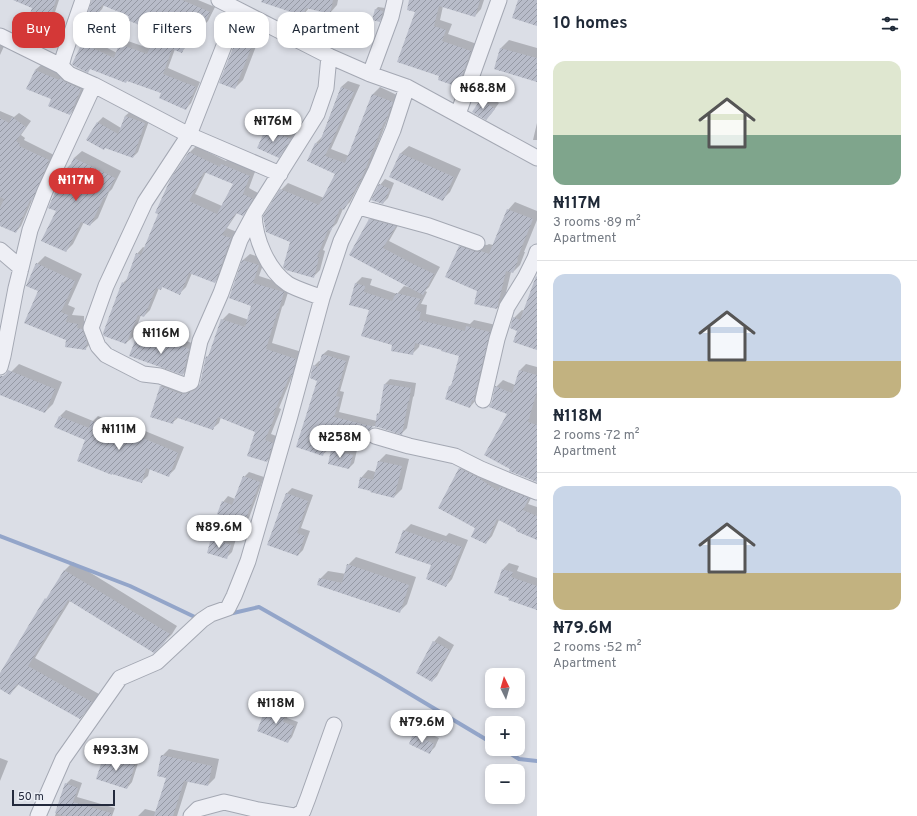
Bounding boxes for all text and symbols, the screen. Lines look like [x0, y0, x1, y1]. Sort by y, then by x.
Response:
chip: Buy [12, 12, 65, 48]
chip: Rent [73, 12, 130, 48]
chip: Filters [138, 12, 206, 48]
chip: New [214, 12, 269, 48]
chip: Apartment [277, 12, 374, 48]
text: 10 homes [553, 13, 628, 35]
icon: filters [879, 13, 901, 35]
pin: ₦68.8M [450, 76, 516, 110]
text: ₦68.8M [460, 81, 506, 97]
icon: home [691, 87, 763, 159]
pin: ₦176M [245, 109, 301, 143]
text: ₦176M [254, 114, 292, 130]
pin: ₦117M [48, 168, 104, 202]
text: ₦117M [58, 173, 94, 189]
text: ₦117M [553, 193, 601, 215]
text: 3 rooms · 89 m² [553, 215, 641, 231]
text: Apartment [553, 231, 616, 247]
icon: home [691, 300, 763, 372]
pin: ₦116M [133, 321, 189, 355]
text: ₦116M [142, 326, 180, 342]
text: ₦118M [553, 406, 602, 428]
pin: ₦111M [91, 417, 147, 451]
text: ₦111M [102, 422, 136, 438]
pin: ₦258M [312, 425, 368, 459]
text: 2 rooms · 72 m² [553, 428, 639, 444]
text: ₦258M [318, 430, 362, 446]
text: Apartment [553, 444, 616, 460]
icon: home [691, 512, 763, 584]
pin: ₦89.6M [186, 515, 252, 549]
text: ₦89.6M [196, 520, 242, 536]
text: ₦79.6M [553, 618, 612, 640]
text: 2 rooms · 52 m² [553, 640, 641, 656]
text: Apartment [553, 656, 616, 672]
north arrow [485, 668, 525, 708]
map controls [485, 668, 525, 804]
pin: ₦118M [248, 691, 304, 725]
text: ₦118M [257, 696, 295, 712]
pin: ₦79.6M [389, 710, 455, 744]
text: ₦79.6M [399, 715, 445, 731]
button: + [485, 716, 525, 756]
pin: ₦93.3M [83, 738, 149, 772]
text: ₦93.3M [93, 743, 139, 759]
button: − [485, 764, 525, 804]
scale bar [12, 788, 115, 807]
text: 50 m [18, 790, 44, 804]

